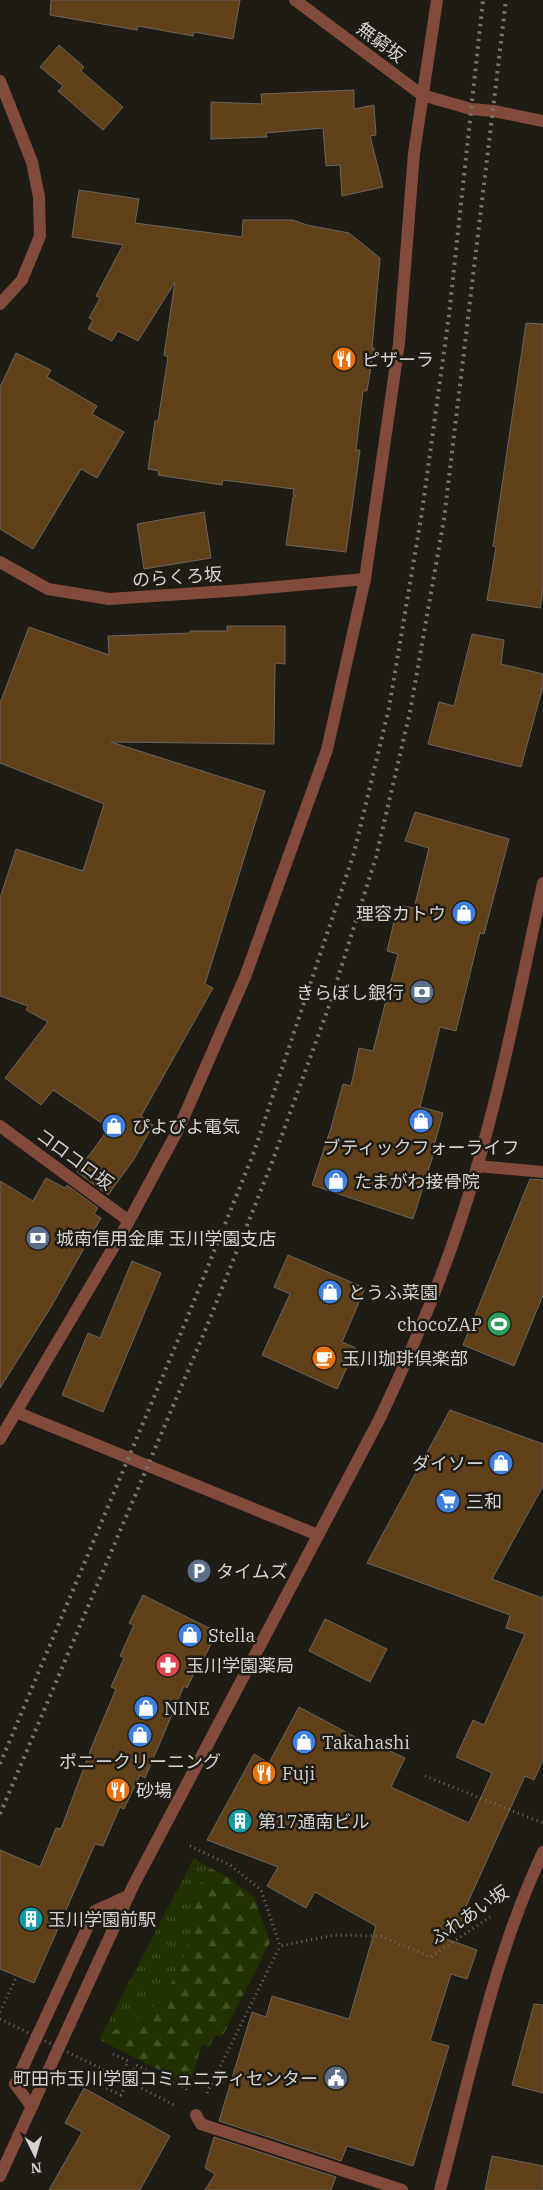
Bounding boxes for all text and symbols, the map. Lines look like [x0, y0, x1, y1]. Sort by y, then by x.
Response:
street label: 無窮坂 [353, 17, 409, 67]
restaurant icon: ピザーラ [331, 346, 357, 372]
place label: ピザーラ [362, 348, 434, 371]
street label: のらくろ坂 [131, 562, 223, 592]
shop icon: 理容カトウ [451, 900, 477, 926]
place label: 理容カトウ [356, 902, 446, 925]
bank icon: きらぼし銀行 [409, 979, 435, 1005]
place label: きらぼし銀行 [296, 981, 404, 1004]
shop icon: ブティックフォーライフ [408, 1108, 434, 1134]
shop icon: ぴよぴよ電気 [101, 1113, 127, 1139]
place label: ぴよぴよ電気 [132, 1115, 240, 1138]
street label: コロコロ坂 [32, 1123, 118, 1195]
place label: ブティックフォーライフ [323, 1136, 519, 1159]
shop icon: たまがわ接骨院 [323, 1168, 349, 1194]
place label: たまがわ接骨院 [354, 1170, 479, 1193]
bank icon: 城南信用金庫 玉川学園支店 [25, 1225, 51, 1251]
place label: 城南信用金庫 玉川学園支店 [56, 1227, 276, 1250]
shop icon: とうふ菜園 [317, 1279, 343, 1305]
place label: とうふ菜園 [348, 1281, 438, 1304]
sports icon: chocoZAP [486, 1311, 512, 1337]
place label: chocoZAP [397, 1313, 482, 1336]
cafe icon: 玉川珈琲倶楽部 [311, 1345, 337, 1371]
place label: 玉川珈琲倶楽部 [342, 1347, 468, 1370]
shop icon: ダイソー [488, 1450, 514, 1476]
place label: ダイソー [412, 1452, 484, 1475]
supermarket icon: 三和 [435, 1488, 461, 1514]
place label: 三和 [466, 1490, 502, 1513]
parking icon: タイムズ [186, 1558, 212, 1584]
place label: タイムズ [216, 1560, 288, 1583]
shop icon: Stella [177, 1622, 203, 1648]
place label: Stella [208, 1624, 255, 1647]
pharmacy icon: 玉川学園薬局 [155, 1652, 181, 1678]
place label: 玉川学園薬局 [186, 1654, 294, 1677]
shop icon: NINE [133, 1695, 159, 1721]
place label: NINE [164, 1697, 210, 1720]
shop icon: ポニークリーニング [127, 1722, 153, 1748]
shop icon: Takahashi [291, 1729, 317, 1755]
place label: Takahashi [322, 1731, 410, 1754]
place label: ポニークリーニング [59, 1750, 221, 1773]
restaurant icon: Fuji [251, 1760, 277, 1786]
place label: Fuji [282, 1762, 315, 1785]
restaurant icon: 砂場 [105, 1777, 131, 1803]
place label: 砂場 [136, 1779, 172, 1802]
building icon: 第17通南ビル [227, 1808, 253, 1834]
place label: 第17通南ビル [258, 1810, 370, 1833]
street label: ふれあい坂 [425, 1880, 513, 1950]
building icon: 玉川学園前駅 [18, 1906, 44, 1932]
place label: 玉川学園前駅 [48, 1908, 156, 1931]
public building icon: 町田市玉川学園コミュニティセンター [323, 2065, 349, 2091]
place label: 町田市玉川学園コミュニティセンター [13, 2067, 318, 2090]
north arrow [10, 2130, 60, 2180]
text: N [30, 2159, 42, 2177]

